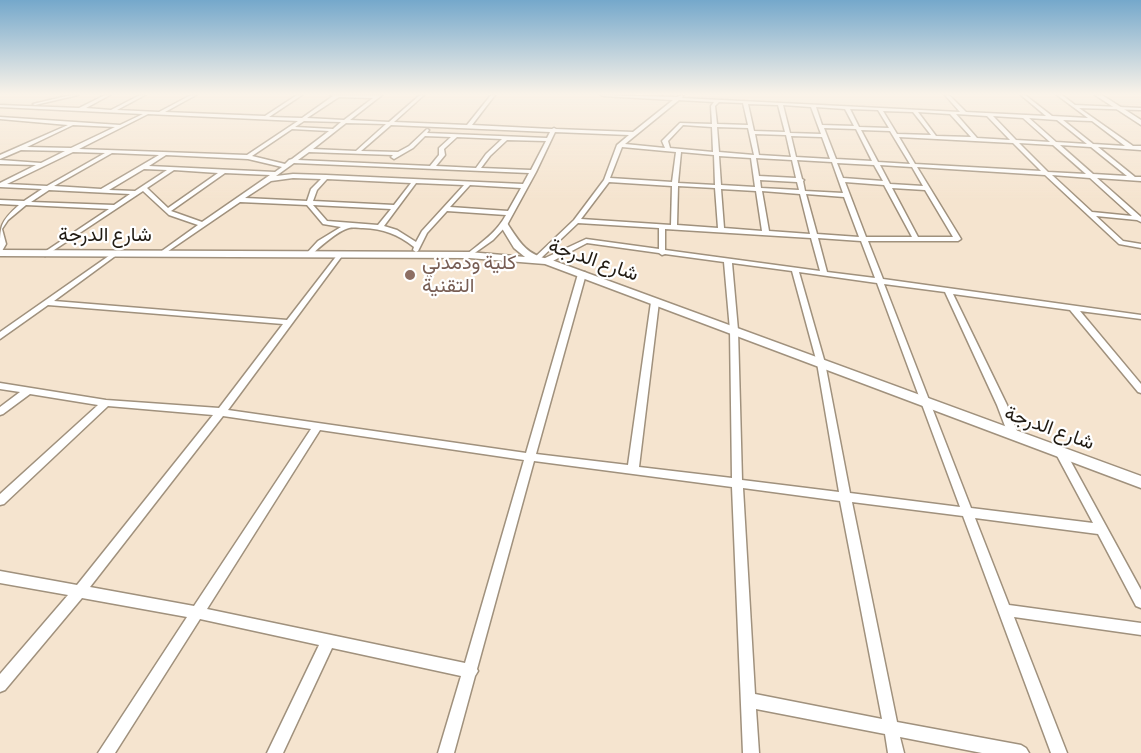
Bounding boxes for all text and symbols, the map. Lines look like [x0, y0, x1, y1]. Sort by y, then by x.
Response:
street label: شارع الدرجة [58, 224, 152, 248]
street label: شارع الدرجة [545, 234, 641, 288]
place label: كلية ودمدني التقنية [422, 252, 516, 299]
marker: كلية ودمدني التقنية [403, 268, 417, 282]
street label: شارع الدرجة [1001, 402, 1097, 456]

